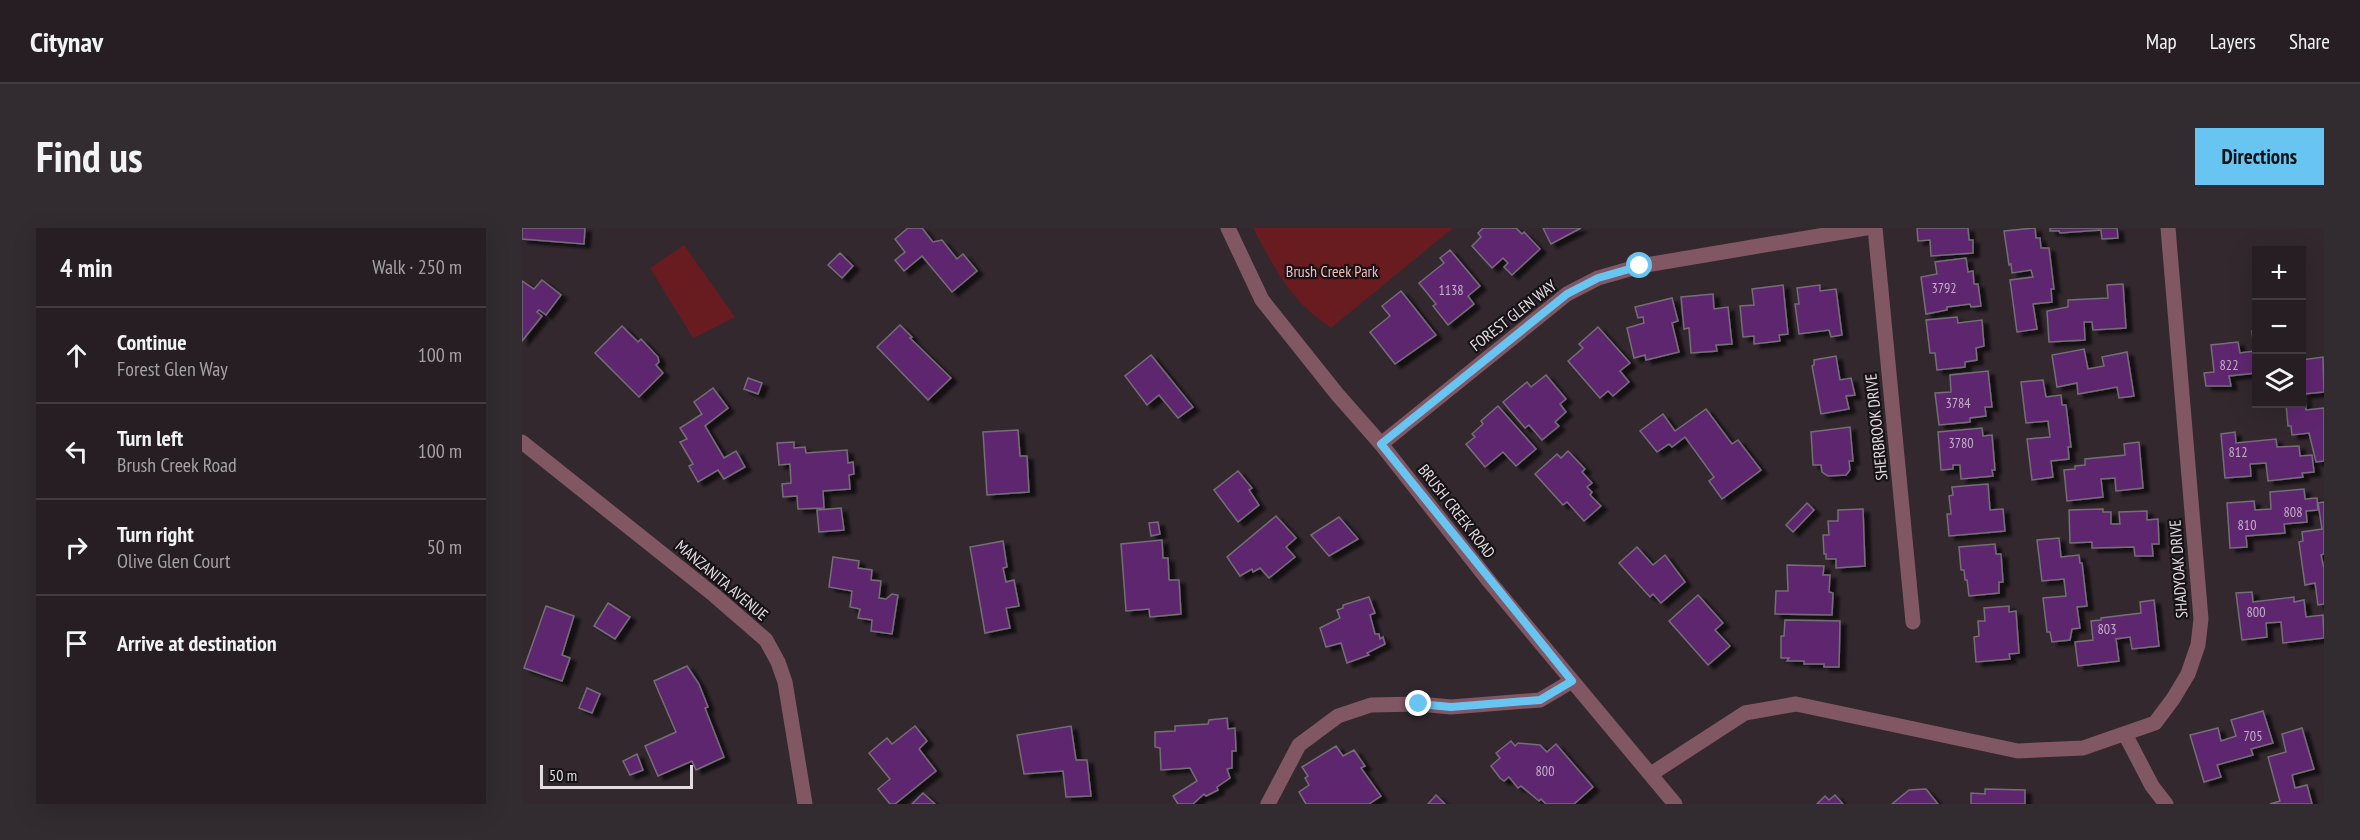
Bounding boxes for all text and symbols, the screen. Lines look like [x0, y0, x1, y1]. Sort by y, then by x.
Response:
text: Citynav [30, 23, 103, 60]
text: Map [2146, 28, 2177, 55]
text: Layers [2210, 28, 2256, 55]
text: Share [2289, 28, 2330, 55]
button: Directions [2195, 128, 2324, 185]
text: Find us [36, 129, 143, 184]
map controls [2252, 246, 2306, 408]
button: + [2252, 246, 2306, 300]
text: 4 min [60, 251, 113, 284]
route start [1626, 252, 1652, 278]
text: Walk · 250 m [372, 254, 462, 280]
park label: Brush Creek Park [1286, 261, 1379, 281]
street label: FOREST GLEN WAY [1466, 275, 1561, 355]
house number: 3792 [1931, 279, 1957, 297]
house number: 1138 [1438, 281, 1464, 299]
button: − [2252, 300, 2306, 354]
text: Continue [117, 328, 187, 356]
icon: ahead [60, 339, 93, 372]
text: 100 m [418, 342, 462, 368]
button: layers [2252, 354, 2306, 408]
text: Forest Glen Way [117, 356, 228, 382]
house number: 822 [2220, 356, 2238, 374]
street label: SHERBROOK DRIVE [1860, 372, 1892, 481]
house number: 3784 [1945, 394, 1971, 412]
text: Turn left [117, 424, 183, 452]
house number: 3780 [1948, 434, 1974, 452]
icon: left [60, 435, 93, 468]
text: 100 m [418, 438, 462, 464]
house number: 812 [2229, 443, 2247, 461]
text: Brush Creek Road [117, 452, 237, 478]
street label: BRUSH CREEK ROAD [1414, 460, 1500, 562]
house number: 808 [2284, 503, 2302, 521]
house number: 810 [2238, 516, 2256, 534]
street label: SHADYOAK DRIVE [2165, 519, 2191, 619]
text: Turn right [117, 520, 194, 548]
icon: right [60, 531, 93, 564]
text: 50 m [427, 534, 462, 560]
street label: MANZANITA AVENUE [672, 536, 772, 624]
text: Olive Glen Court [117, 548, 230, 574]
house number: 800 [2247, 603, 2265, 621]
house number: 803 [2098, 620, 2116, 638]
icon: arrive [60, 627, 93, 660]
text: Arrive at destination [117, 629, 277, 657]
route end [1405, 690, 1431, 716]
house number: 705 [2244, 727, 2262, 745]
scale bar [540, 762, 693, 790]
house number: 800 [1536, 762, 1554, 780]
text: 50 m [549, 765, 577, 785]

